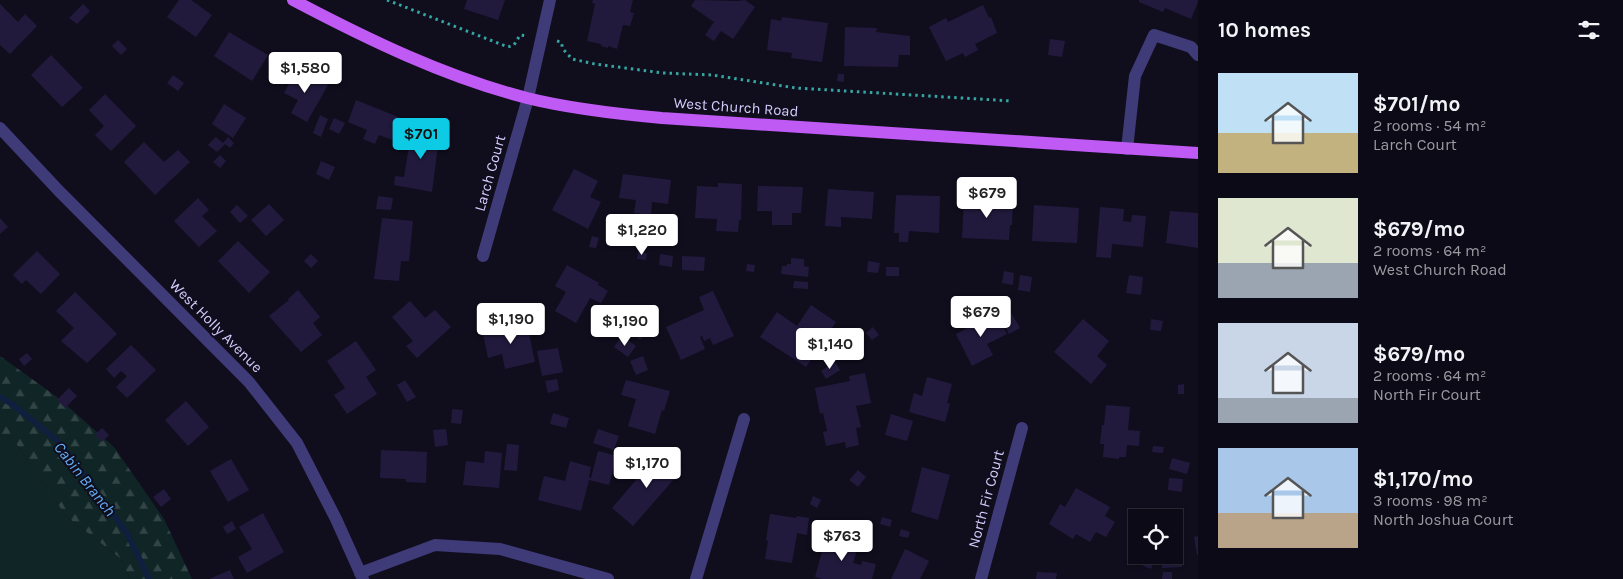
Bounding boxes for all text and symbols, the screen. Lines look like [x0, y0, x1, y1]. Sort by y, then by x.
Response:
icon: filters [1575, 16, 1603, 44]
text: 10 homes [1218, 18, 1311, 42]
pin: $1,580 [264, 52, 346, 94]
text: $1,580 [280, 58, 330, 77]
text: $701/mo [1373, 92, 1460, 116]
icon: home [1258, 93, 1318, 153]
street label: West Church Road [673, 94, 799, 120]
text: 2 rooms · 54 m² [1373, 116, 1486, 135]
pin: $701 [391, 118, 451, 160]
text: $701 [404, 124, 438, 143]
street label: Larch Court [471, 132, 510, 213]
text: Larch Court [1373, 135, 1457, 154]
pin: $679 [957, 176, 1017, 219]
text: $679 [968, 183, 1006, 202]
pin: $1,220 [601, 214, 683, 256]
text: $679/mo [1373, 217, 1465, 241]
icon: home [1258, 218, 1318, 278]
text: $1,220 [617, 220, 667, 239]
text: 2 rooms · 64 m² [1373, 241, 1486, 260]
text: West Church Road [1373, 260, 1507, 279]
street label: West Holly Avenue [166, 276, 266, 376]
pin: $679 [951, 296, 1011, 338]
pin: $1,190 [470, 302, 552, 345]
text: $679 [962, 302, 1000, 321]
pin: $1,190 [584, 304, 666, 347]
text: $1,190 [488, 309, 534, 328]
text: $1,190 [602, 311, 648, 330]
pin: $1,140 [789, 328, 871, 370]
text: $1,140 [807, 334, 853, 353]
text: $679/mo [1373, 342, 1465, 366]
icon: home [1258, 343, 1318, 403]
text: 2 rooms · 64 m² [1373, 366, 1486, 385]
text: North Fir Court [1373, 385, 1481, 404]
water label: Cabin Branch [50, 438, 120, 520]
pin: $1,170 [606, 446, 688, 489]
street label: North Fir Court [964, 448, 1008, 550]
text: $1,170 [625, 453, 669, 472]
text: $1,170/mo [1373, 467, 1473, 491]
icon: home [1258, 468, 1318, 528]
text: 3 rooms · 98 m² [1373, 491, 1488, 510]
map controls [1128, 509, 1183, 564]
button: locate [1128, 509, 1183, 564]
text: North Joshua Court [1373, 510, 1514, 529]
pin: $763 [812, 520, 872, 562]
text: $763 [823, 526, 861, 545]

